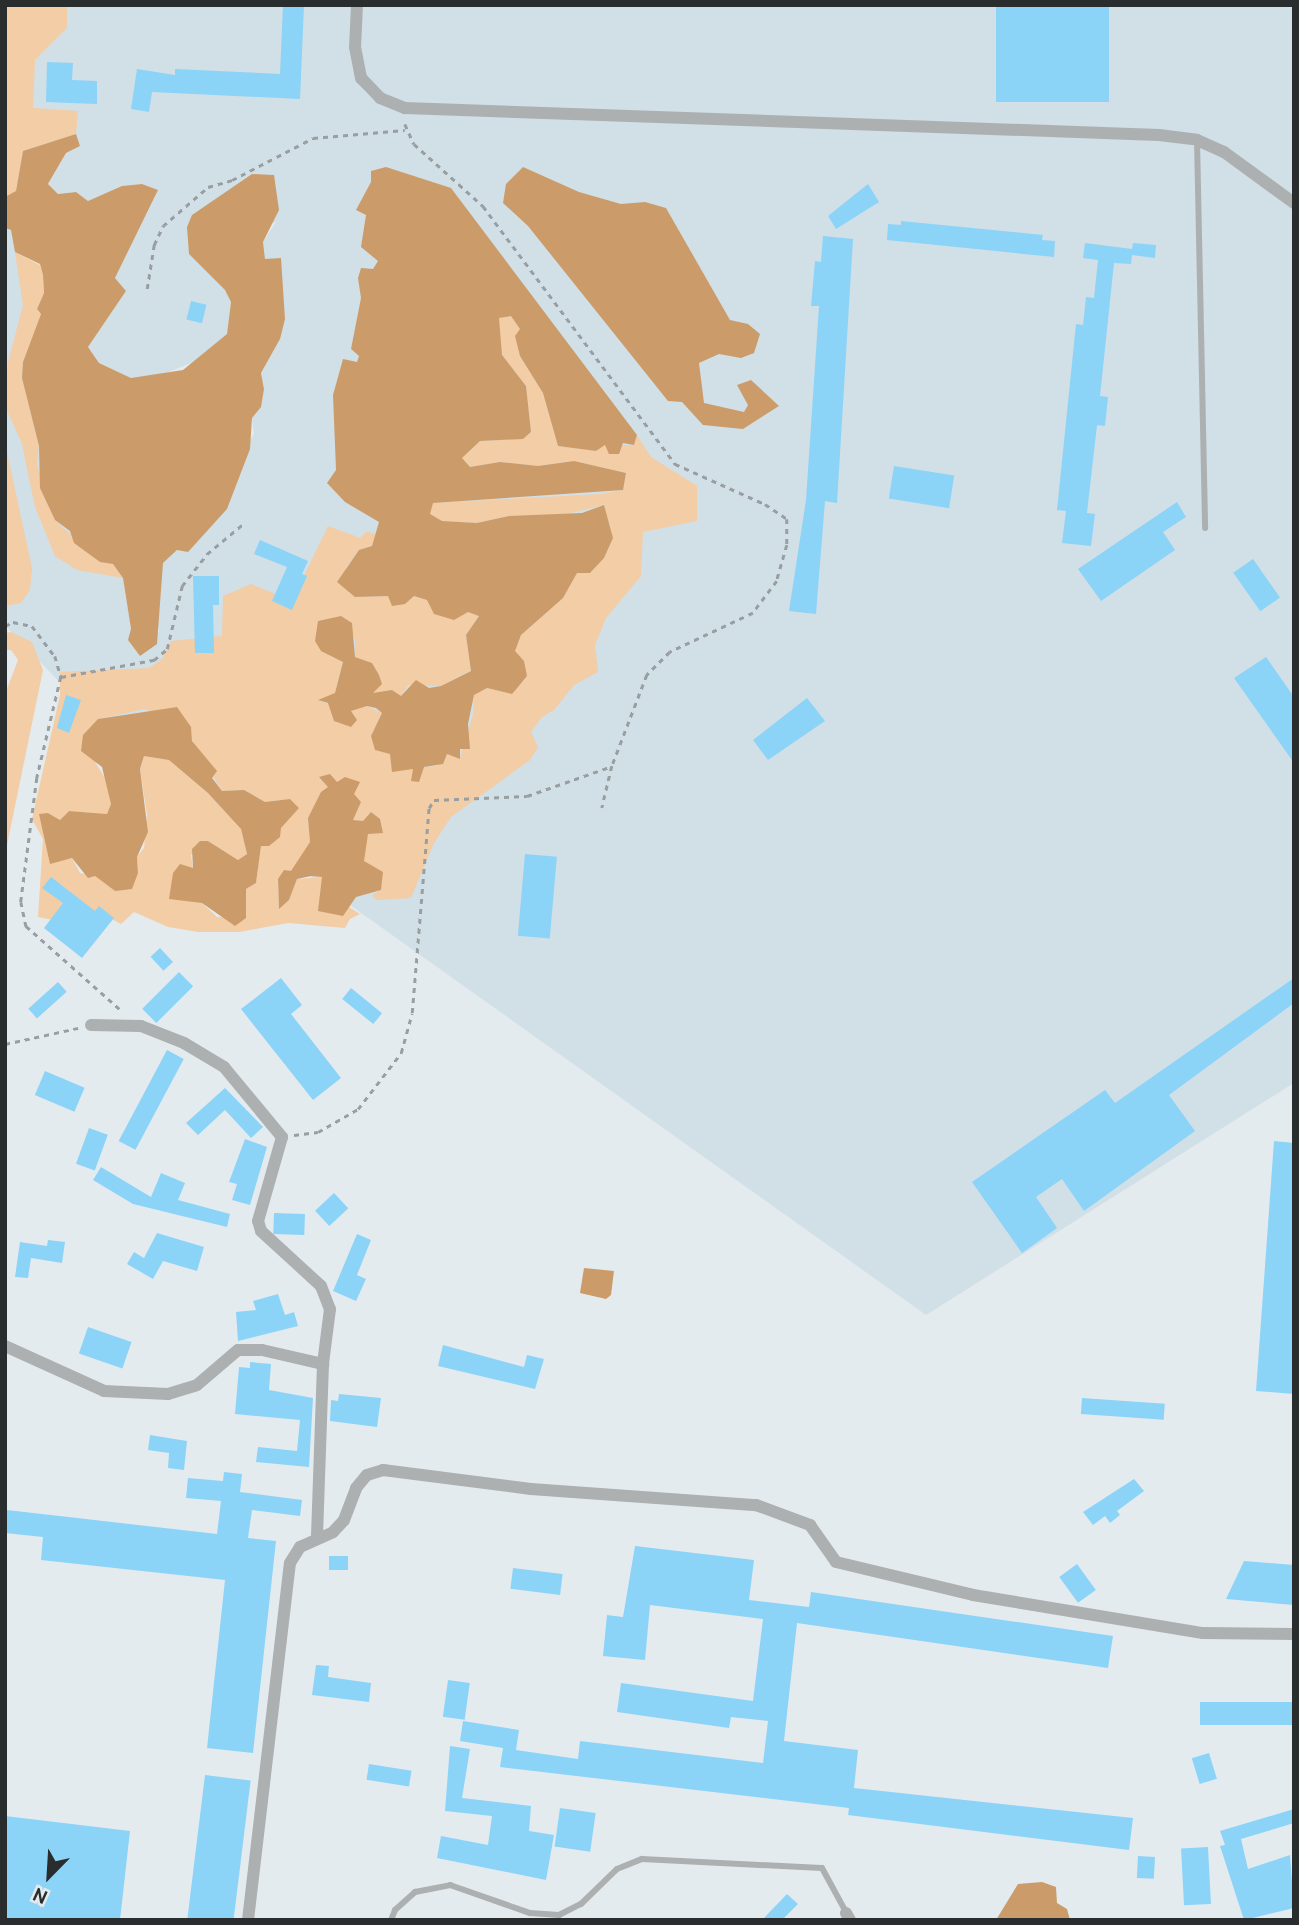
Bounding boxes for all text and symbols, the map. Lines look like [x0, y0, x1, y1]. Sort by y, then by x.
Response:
north arrow [14, 1841, 84, 1911]
text: N [29, 1882, 51, 1909]

